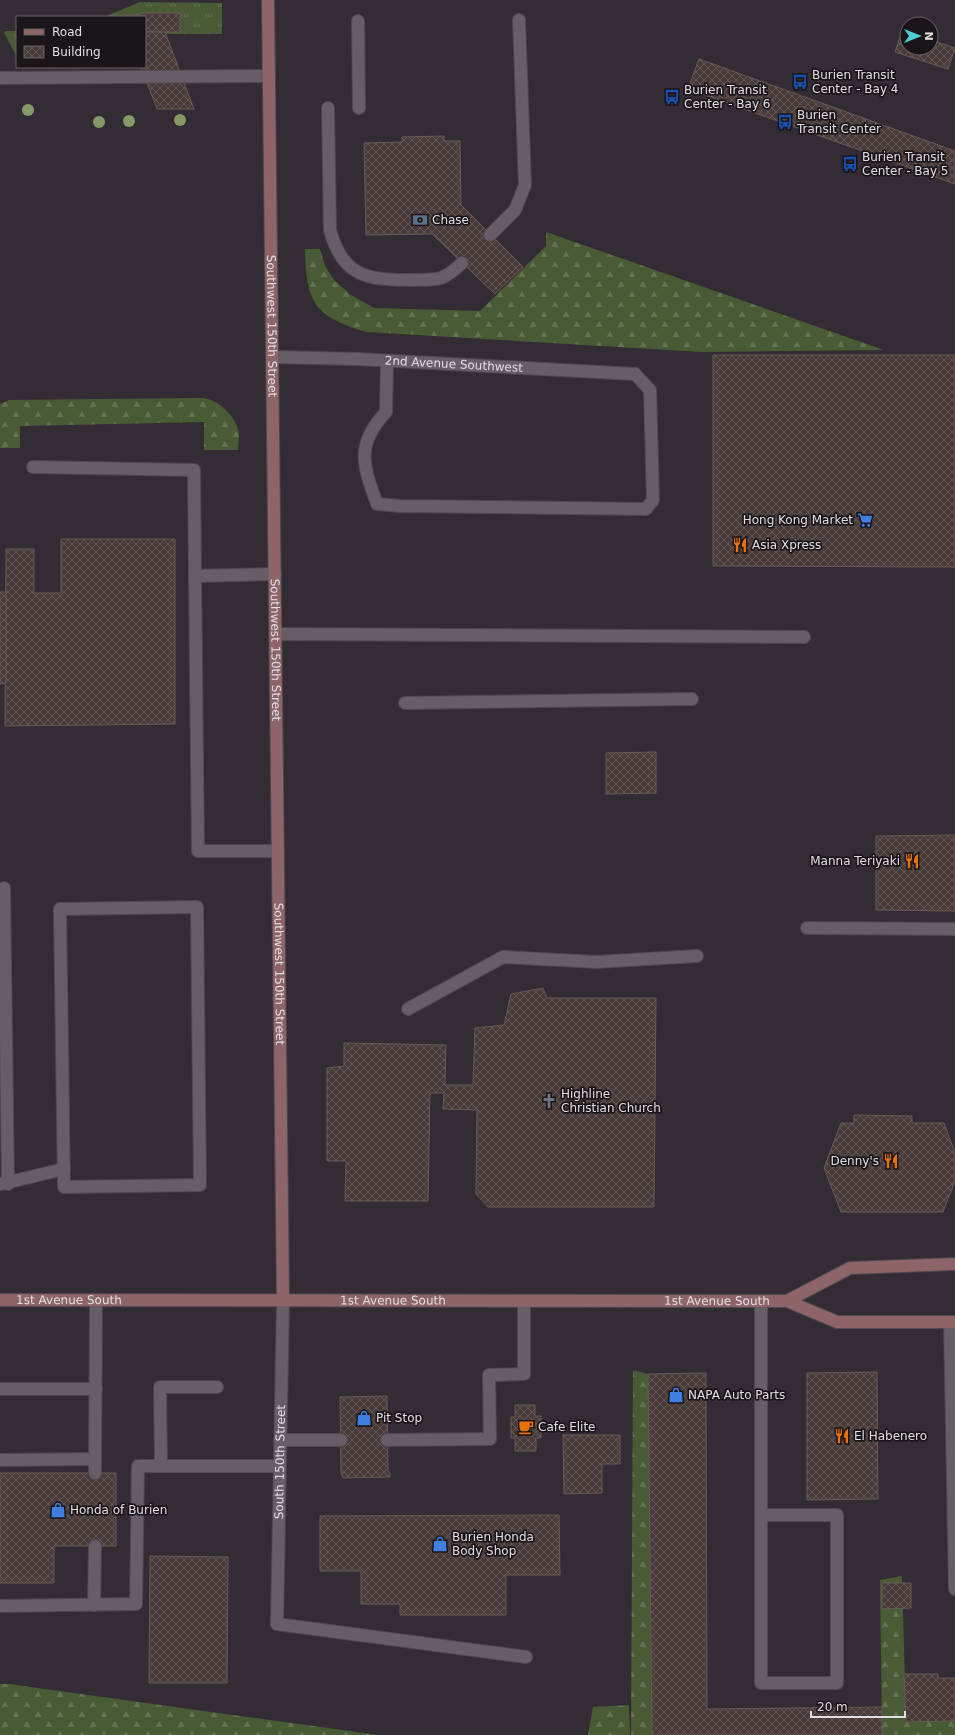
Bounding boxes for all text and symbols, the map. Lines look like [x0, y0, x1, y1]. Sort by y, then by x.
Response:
legend [16, 16, 146, 68]
north arrow [899, 16, 939, 56]
text: Road [52, 25, 82, 39]
text: N [922, 31, 935, 41]
text: Building [52, 45, 101, 59]
place label: Burien Transit Center - Bay 4 [812, 68, 898, 96]
bus stop icon: Burien Transit Center - Bay 4 [791, 73, 809, 91]
place label: Burien Transit Center - Bay 6 [684, 83, 770, 111]
bus stop icon: Burien Transit Center - Bay 6 [663, 88, 681, 106]
place label: Burien Transit Center [796, 108, 881, 136]
bus stop icon: Burien Transit Center [776, 113, 794, 131]
place label: Burien Transit Center - Bay 5 [862, 150, 948, 178]
bus stop icon: Burien Transit Center - Bay 5 [841, 155, 859, 173]
bank icon: Chase [411, 211, 429, 229]
place label: Chase [432, 213, 469, 227]
street label: Southwest 150th Street [264, 255, 280, 398]
street label: 2nd Avenue Southwest [384, 353, 524, 375]
supermarket icon: Hong Kong Market [856, 511, 874, 529]
place label: Hong Kong Market [743, 513, 853, 527]
restaurant icon: Asia Xpress [731, 536, 749, 554]
place label: Asia Xpress [752, 538, 821, 552]
street label: Southwest 150th Street [268, 579, 283, 722]
restaurant icon: Manna Teriyaki [903, 852, 921, 870]
place label: Manna Teriyaki [810, 854, 900, 868]
street label: Southwest 150th Street [271, 903, 287, 1046]
place label: Highline Christian Church [561, 1087, 661, 1115]
church icon: Highline Christian Church [540, 1092, 558, 1110]
restaurant icon: Denny's [882, 1152, 900, 1170]
place label: Denny's [831, 1154, 879, 1168]
street label: 1st Avenue South [16, 1293, 122, 1307]
street label: 1st Avenue South [340, 1293, 446, 1308]
street label: 1st Avenue South [664, 1294, 770, 1308]
shop icon: NAPA Auto Parts [667, 1386, 685, 1404]
place label: NAPA Auto Parts [688, 1388, 785, 1402]
street label: South 150th Street [272, 1404, 288, 1519]
shop icon: Pit Stop [355, 1409, 373, 1427]
place label: Pit Stop [376, 1411, 422, 1425]
cafe icon: Cafe Elite [517, 1418, 535, 1436]
place label: Cafe Elite [538, 1420, 596, 1434]
restaurant icon: El Habenero [833, 1427, 851, 1445]
place label: El Habenero [854, 1429, 927, 1443]
shop icon: Honda of Burien [49, 1501, 67, 1519]
place label: Honda of Burien [70, 1503, 167, 1517]
place label: Burien Honda Body Shop [452, 1530, 534, 1558]
shop icon: Burien Honda Body Shop [431, 1535, 449, 1553]
scale bar [811, 1693, 905, 1719]
text: 20 m [817, 1700, 848, 1714]

